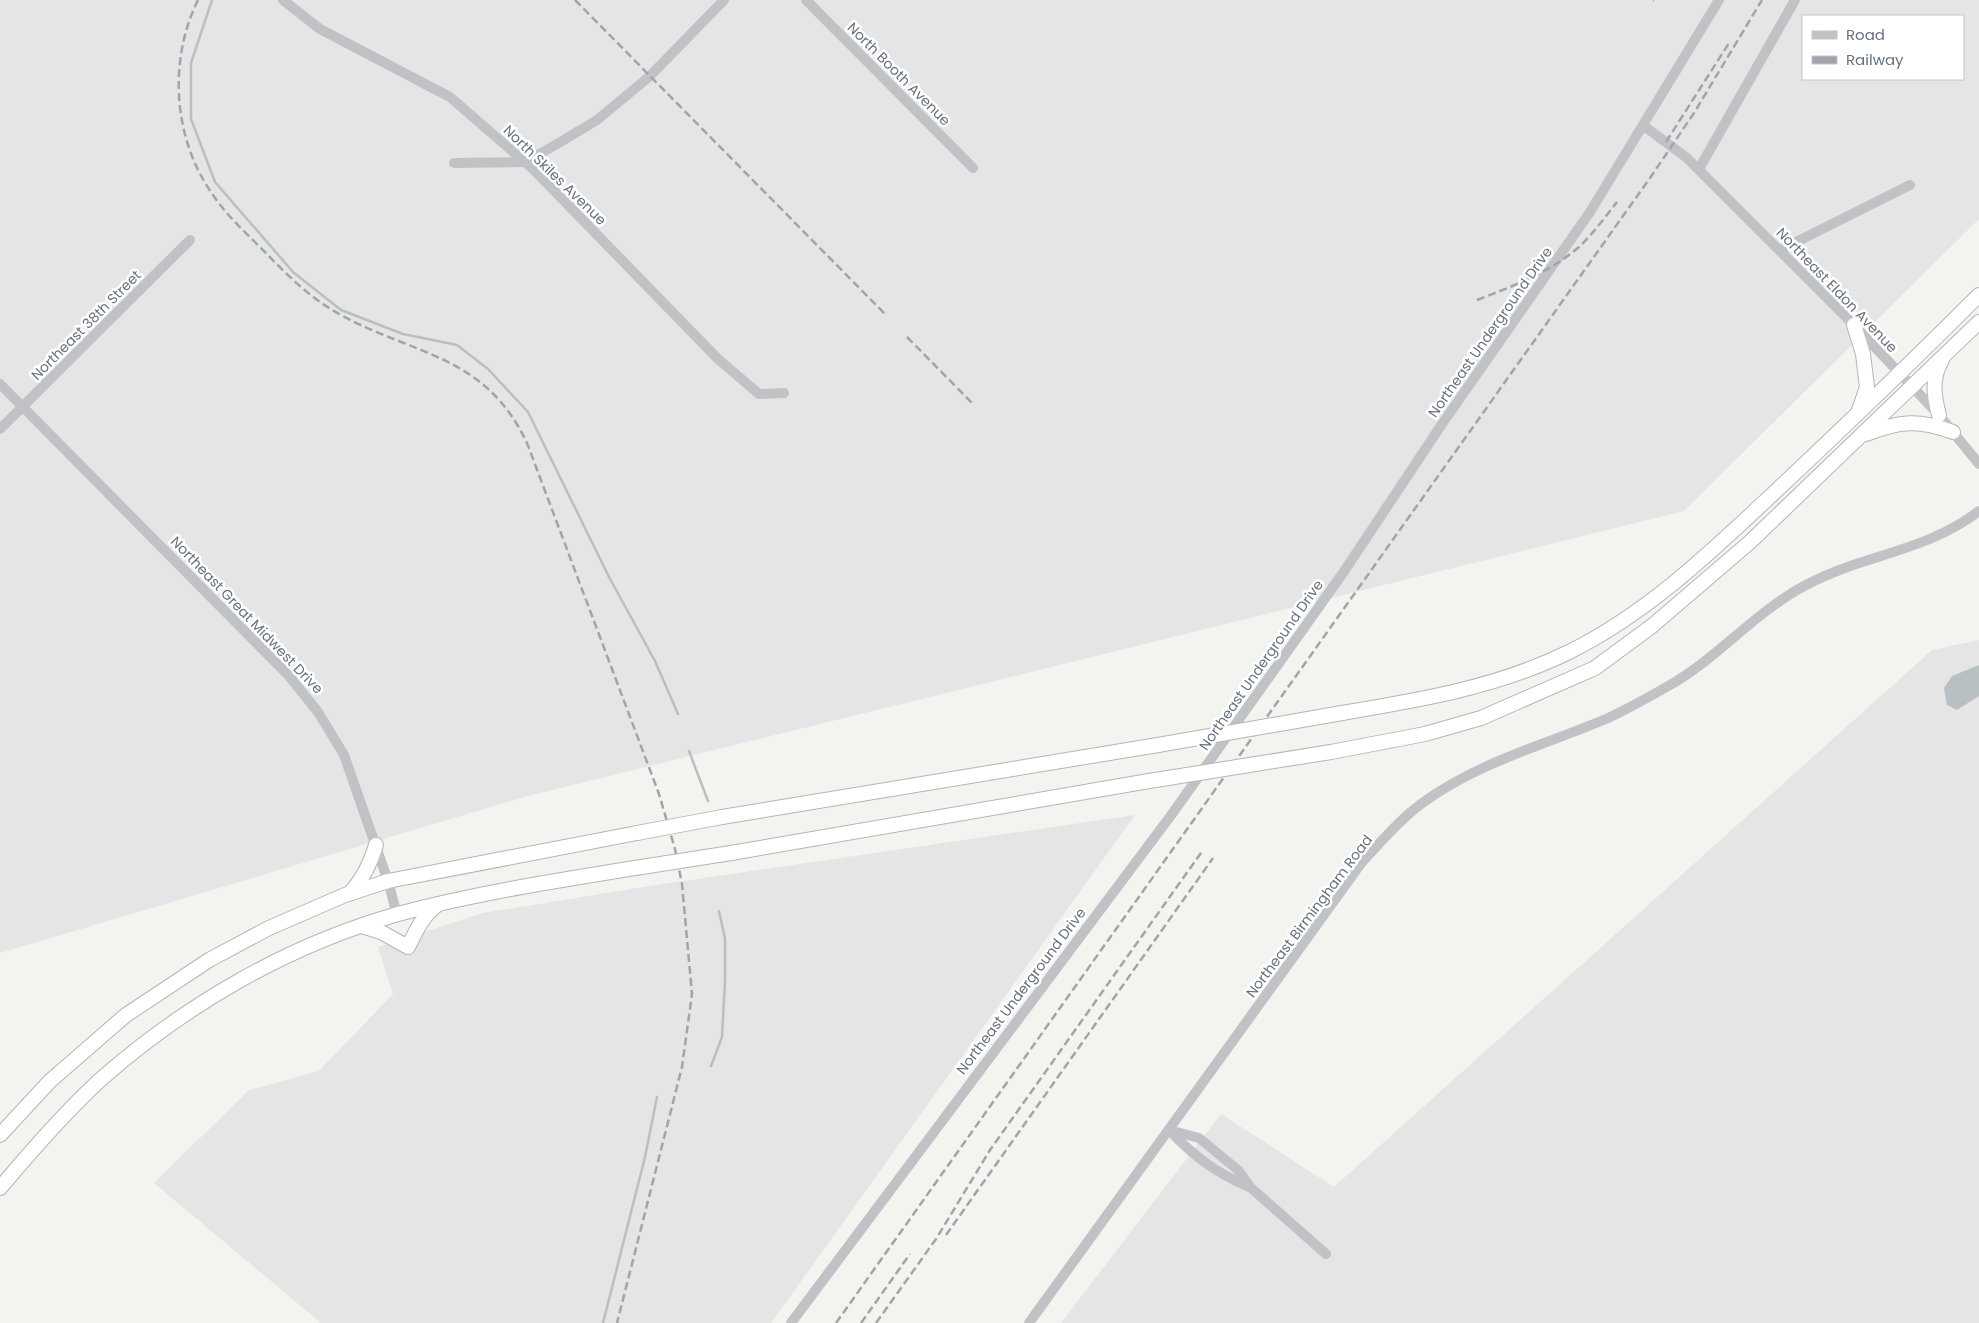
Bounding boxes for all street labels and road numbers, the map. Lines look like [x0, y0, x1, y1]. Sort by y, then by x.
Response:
street label: North Booth Avenue [843, 18, 955, 130]
street label: North Skiles Avenue [499, 120, 611, 230]
street label: Northeast Eldon Avenue [1772, 223, 1902, 357]
street label: Northeast Underground Drive [1423, 242, 1557, 421]
street label: Northeast 38th Street [27, 266, 145, 384]
street label: Northeast Great Midwest Drive [166, 532, 328, 698]
street label: Northeast Underground Drive [1194, 575, 1328, 754]
street label: Northeast Birmingham Road [1241, 831, 1377, 1001]
street label: Northeast Underground Drive [952, 903, 1091, 1078]

